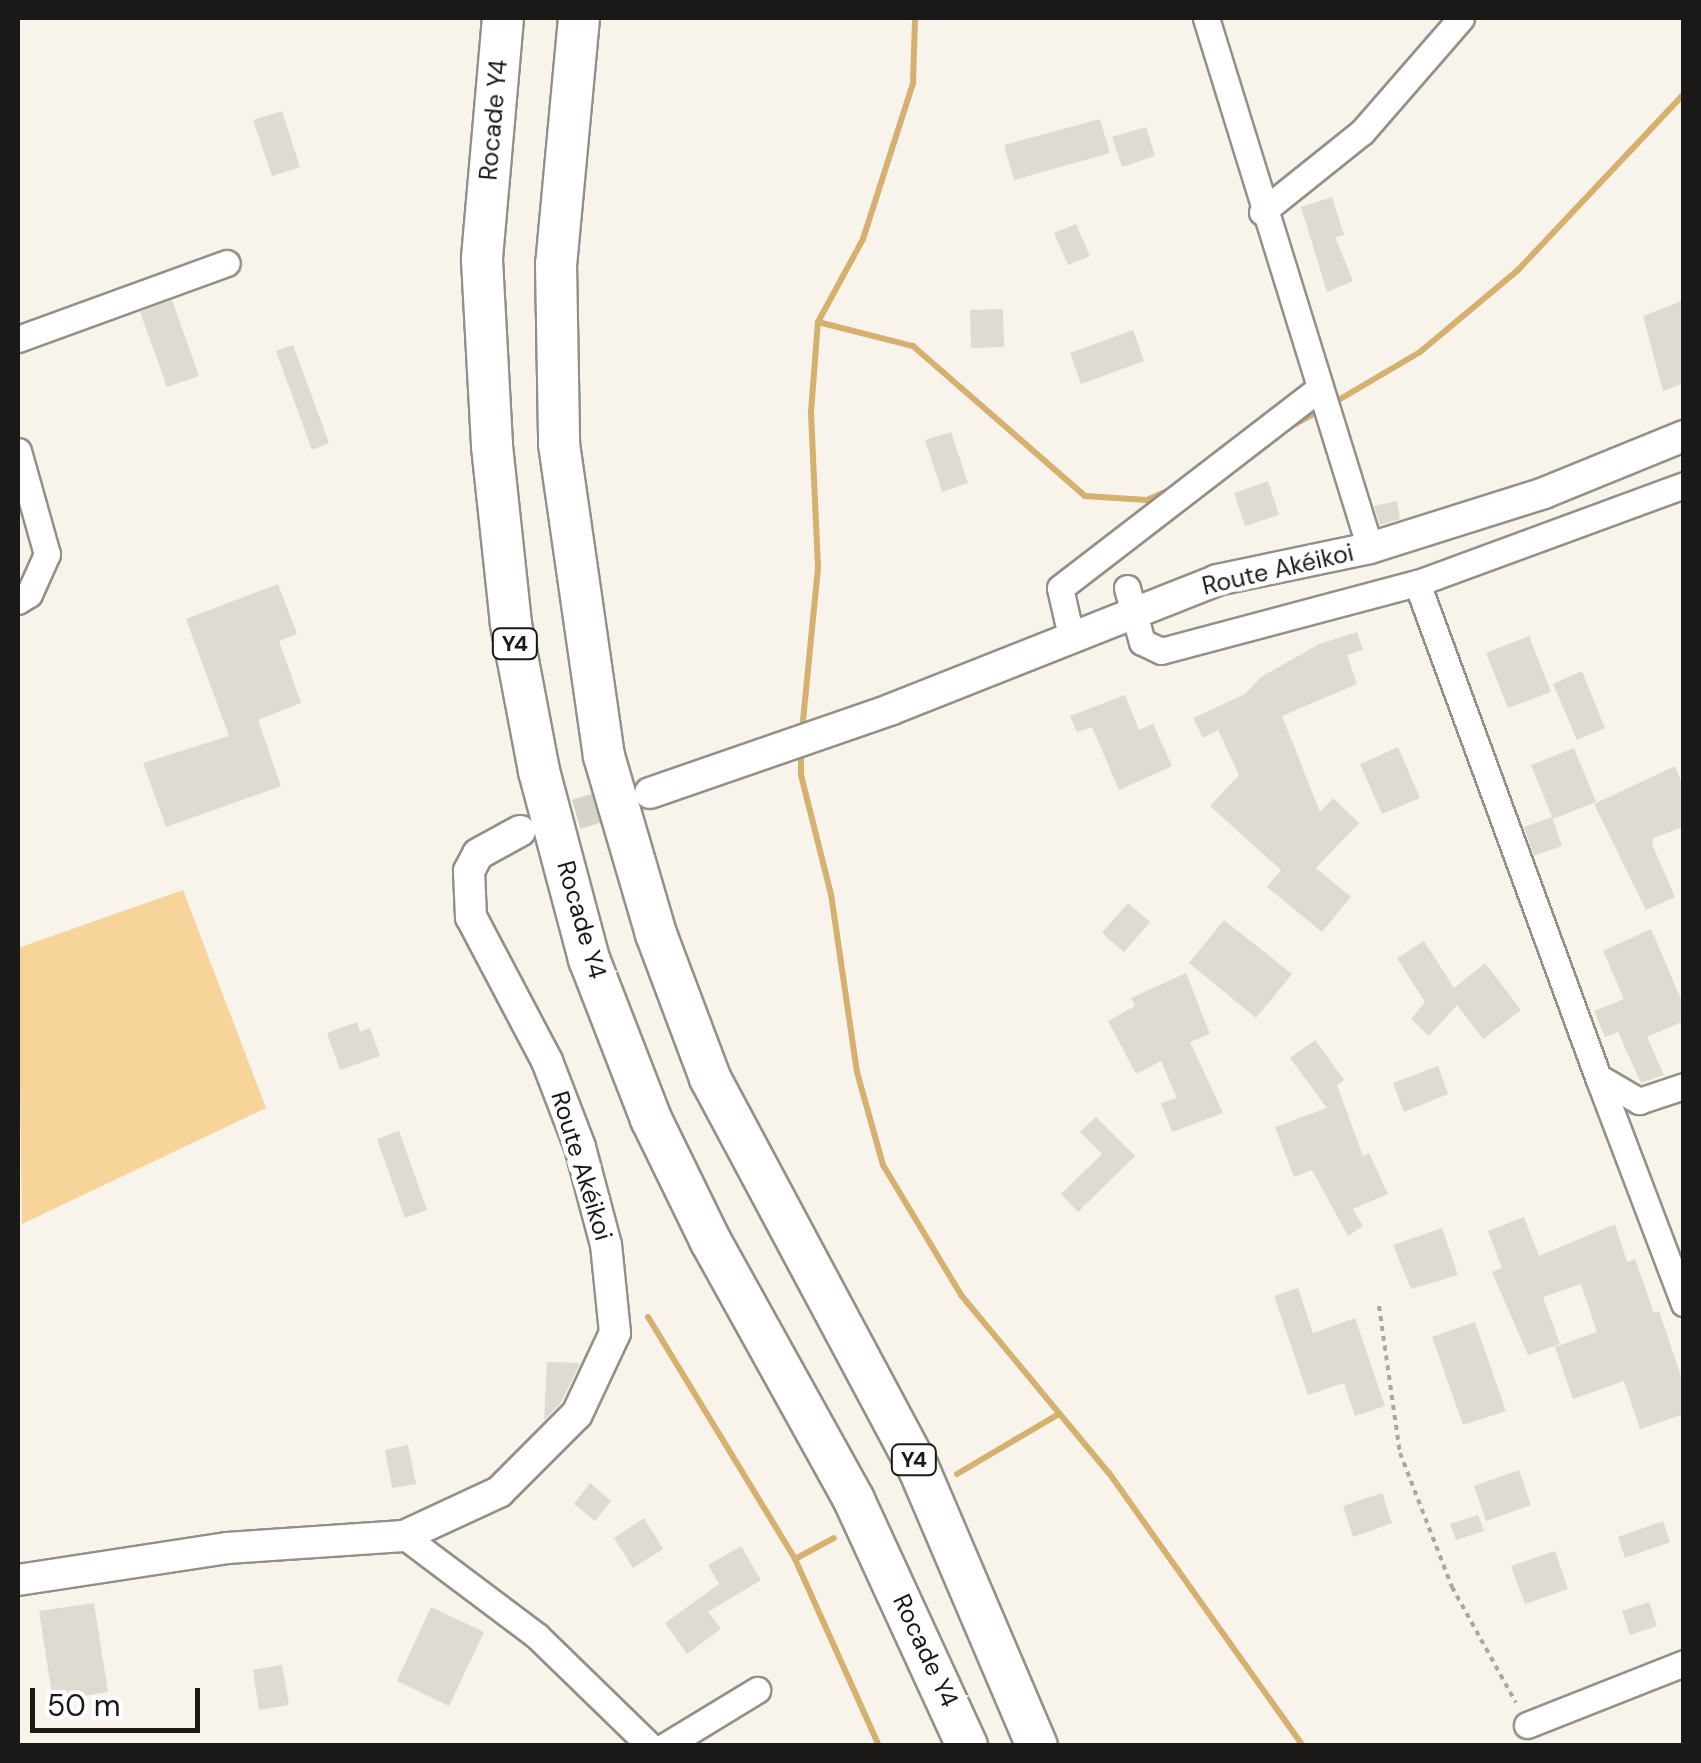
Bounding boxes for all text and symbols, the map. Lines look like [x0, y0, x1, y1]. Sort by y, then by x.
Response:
street label: Rocade Y4 [474, 58, 514, 182]
street label: Route Akéikoi [1199, 538, 1357, 602]
road number: Y4 [490, 627, 540, 661]
street label: Rocade Y4 [550, 858, 612, 982]
street label: Route Akéikoi [544, 1088, 618, 1244]
road number: Y4 [889, 1443, 939, 1477]
street label: Rocade Y4 [886, 1590, 964, 1712]
scale bar [35, 1668, 205, 1730]
text: 50 m [47, 1686, 121, 1725]

